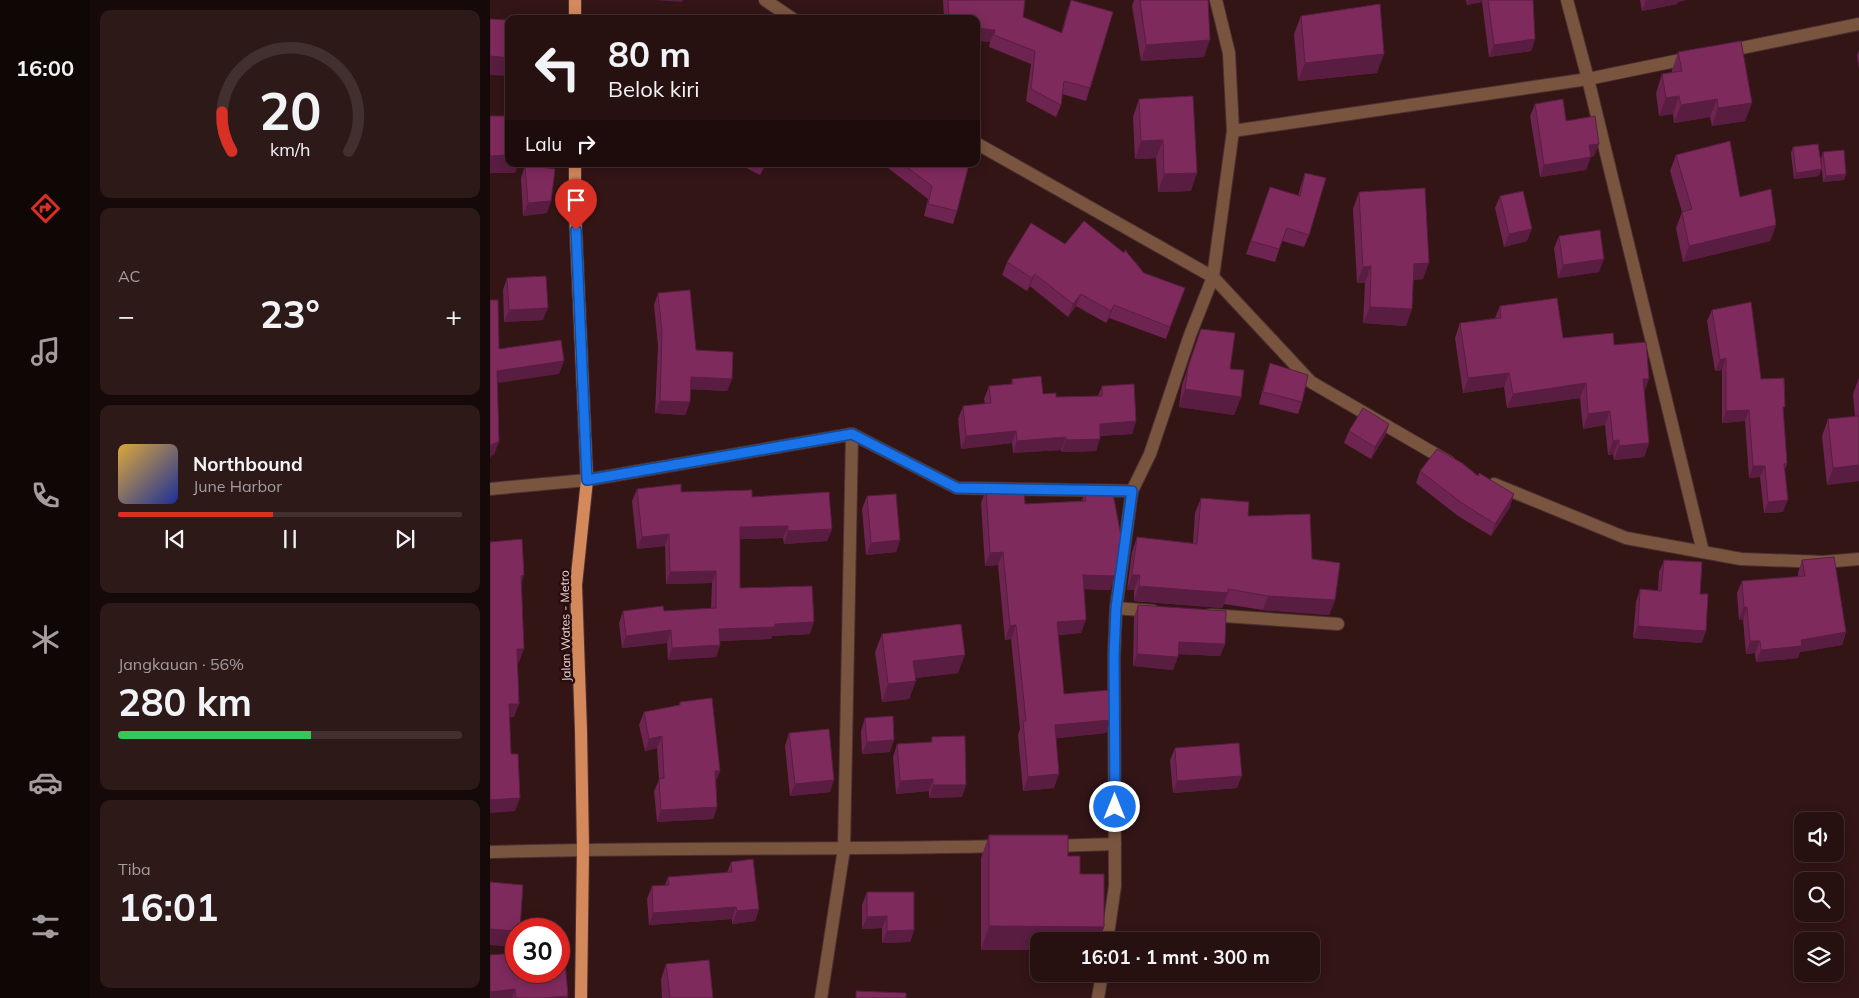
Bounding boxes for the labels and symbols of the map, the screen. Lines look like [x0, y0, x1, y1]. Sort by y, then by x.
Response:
pin [555, 179, 597, 230]
street label: Jalan Wates - Metro [557, 570, 573, 682]
position arrow [1088, 780, 1140, 832]
speed limit sign: 30 [505, 918, 570, 983]

